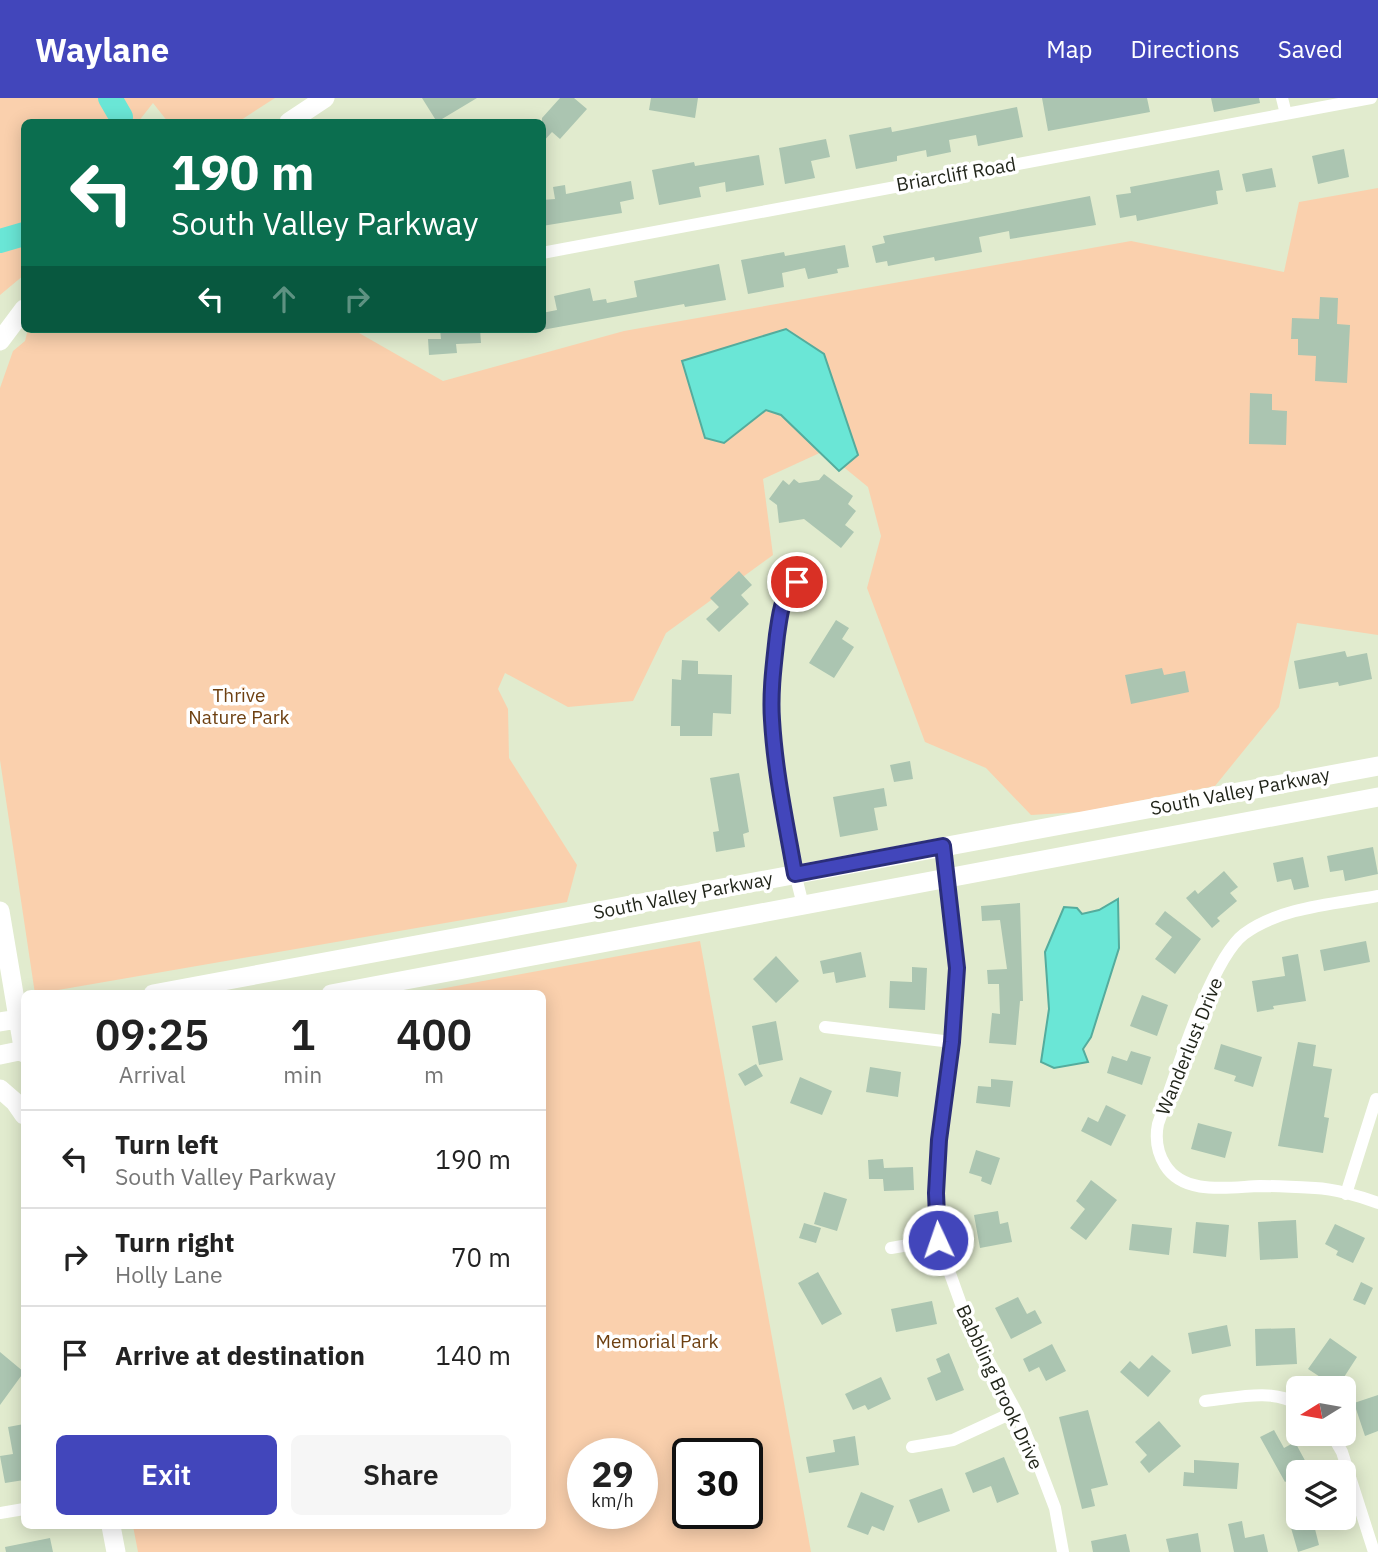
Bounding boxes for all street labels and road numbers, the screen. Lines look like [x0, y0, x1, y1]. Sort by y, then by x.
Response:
street label: Briarcliff Road [894, 152, 1018, 196]
street label: South Valley Parkway [1148, 762, 1332, 820]
street label: South Valley Parkway [591, 866, 775, 924]
street label: Wanderlust Drive [1150, 974, 1228, 1118]
street label: Babbling Brook Drive [951, 1301, 1049, 1473]

